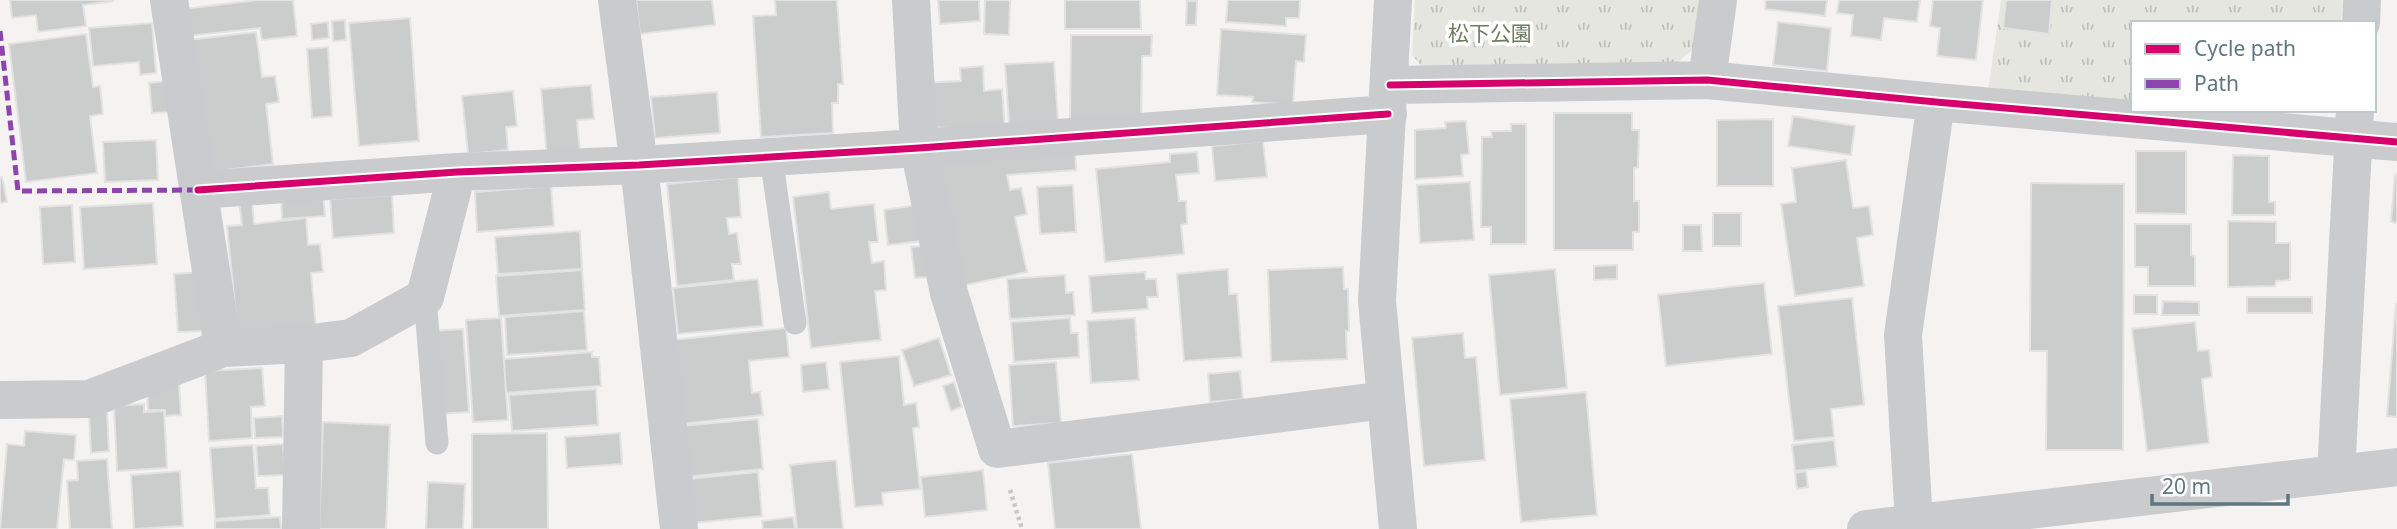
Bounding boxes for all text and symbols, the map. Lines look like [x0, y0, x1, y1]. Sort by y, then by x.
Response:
park label: 松下公園 [1448, 19, 1532, 47]
legend [2131, 21, 2376, 112]
text: Cycle path [2194, 34, 2296, 62]
text: Path [2194, 69, 2239, 97]
scale bar [2152, 462, 2288, 506]
text: 20 m [2162, 472, 2211, 500]

